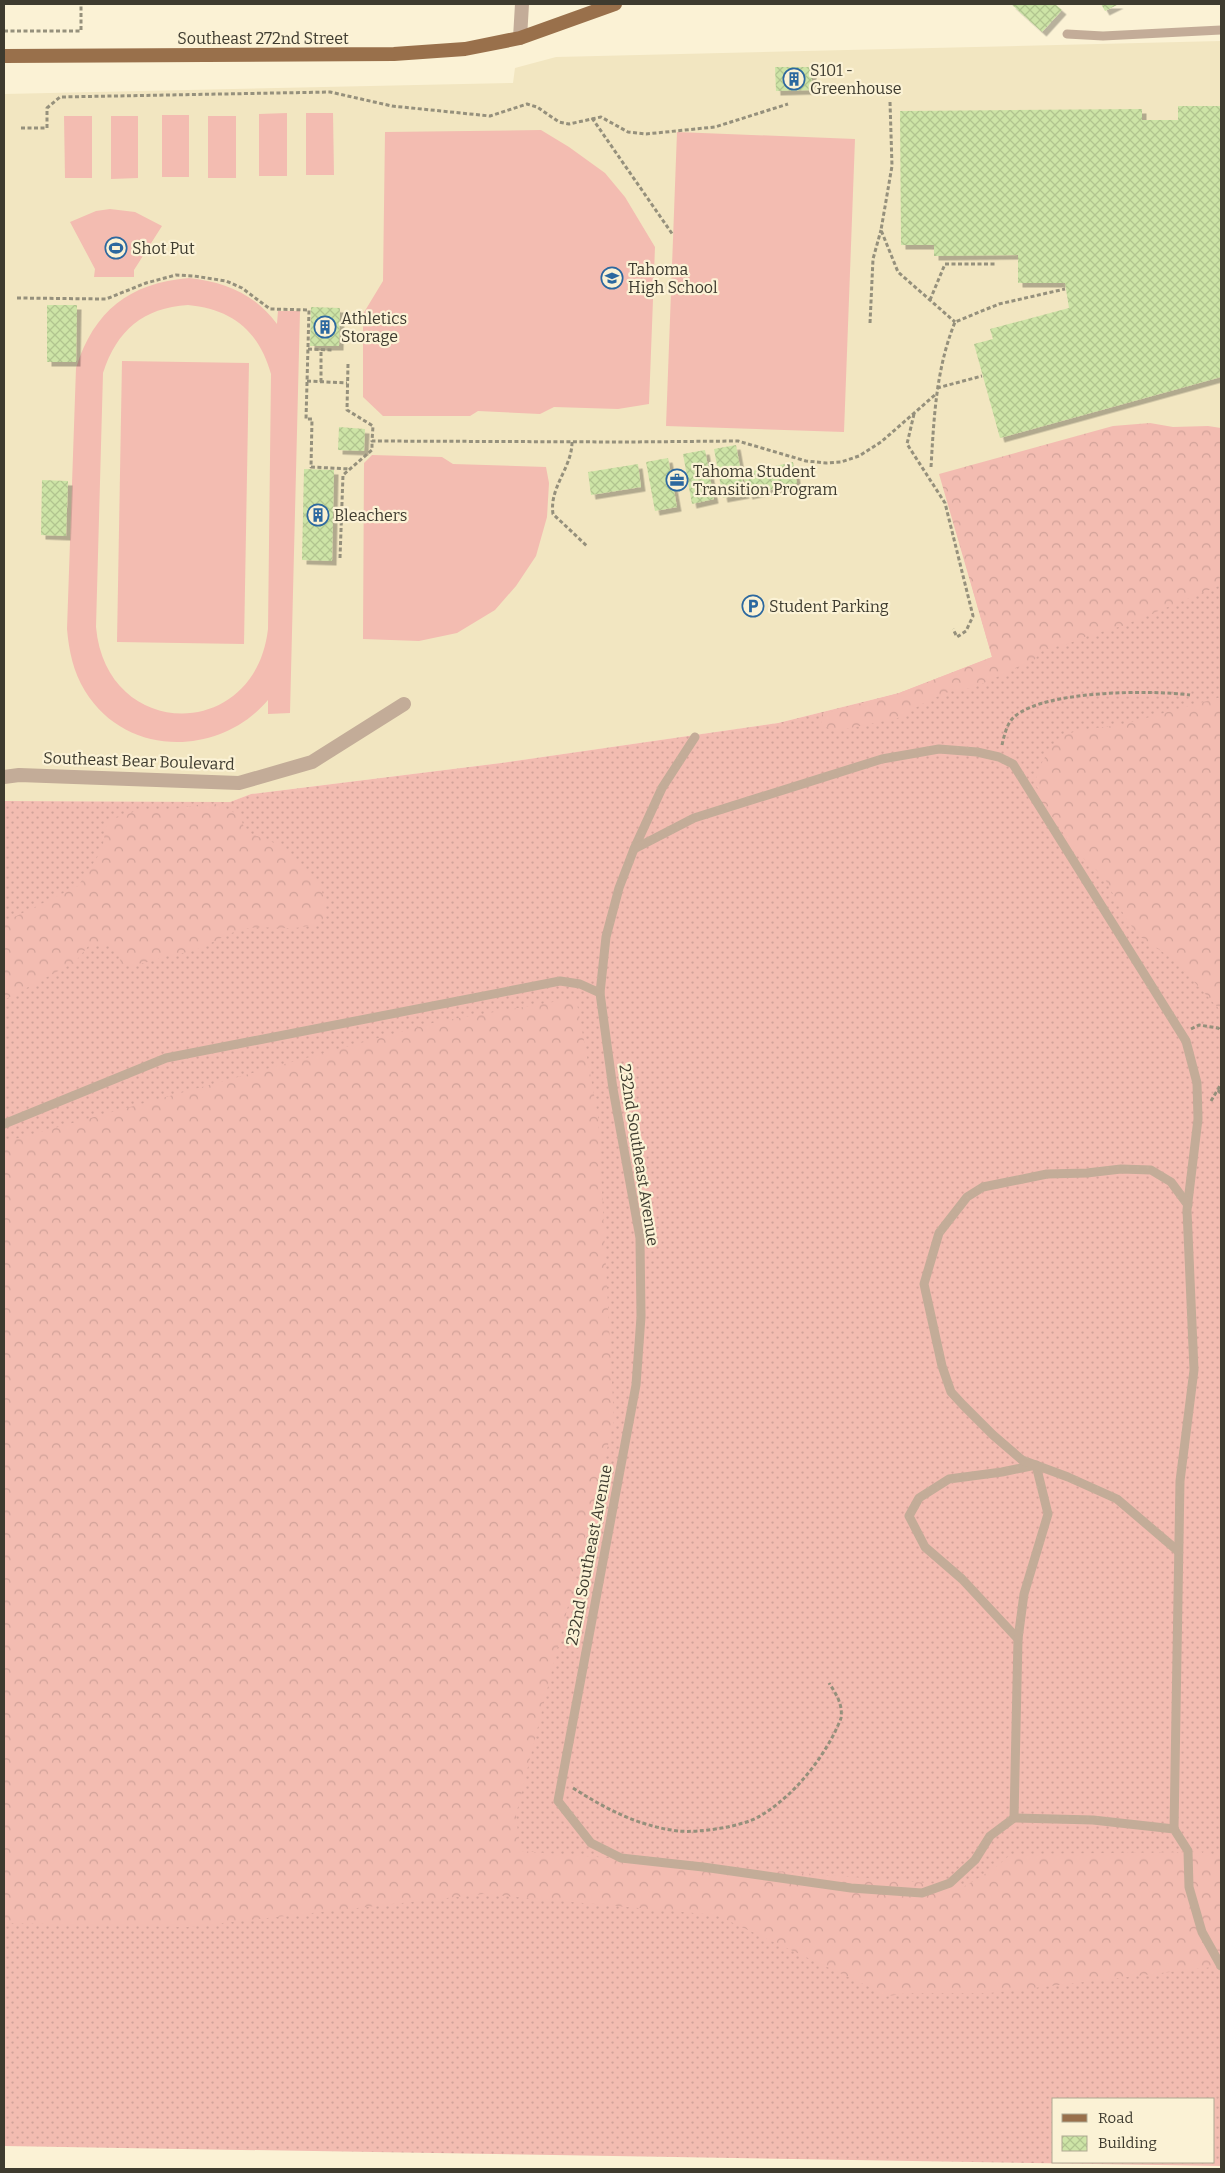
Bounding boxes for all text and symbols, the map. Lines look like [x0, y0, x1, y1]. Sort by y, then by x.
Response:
street label: Southeast 272nd Street [177, 29, 349, 48]
place label: S101 - Greenhouse [810, 61, 902, 98]
building icon: S101 - Greenhouse [782, 67, 806, 91]
sports icon: Shot Put [104, 236, 128, 260]
place label: Shot Put [132, 239, 195, 258]
place label: Tahoma High School [628, 260, 718, 297]
school or university icon: Tahoma High School [600, 266, 624, 290]
place label: Athletics Storage [341, 309, 407, 346]
building icon: Athletics Storage [313, 315, 337, 339]
place label: Tahoma Student Transition Program [693, 462, 838, 499]
office icon: Tahoma Student Transition Program [665, 468, 689, 492]
building icon: Bleachers [306, 503, 330, 527]
place label: Bleachers [334, 506, 407, 525]
parking icon: Student Parking [741, 594, 765, 618]
place label: Student Parking [769, 597, 889, 616]
street label: Southeast Bear Boulevard [43, 748, 236, 774]
street label: 232nd Southeast Avenue [615, 1063, 663, 1247]
street label: 232nd Southeast Avenue [562, 1463, 616, 1647]
legend [1052, 2098, 1215, 2163]
text: Road [1098, 2109, 1133, 2127]
text: Building [1098, 2134, 1157, 2152]

